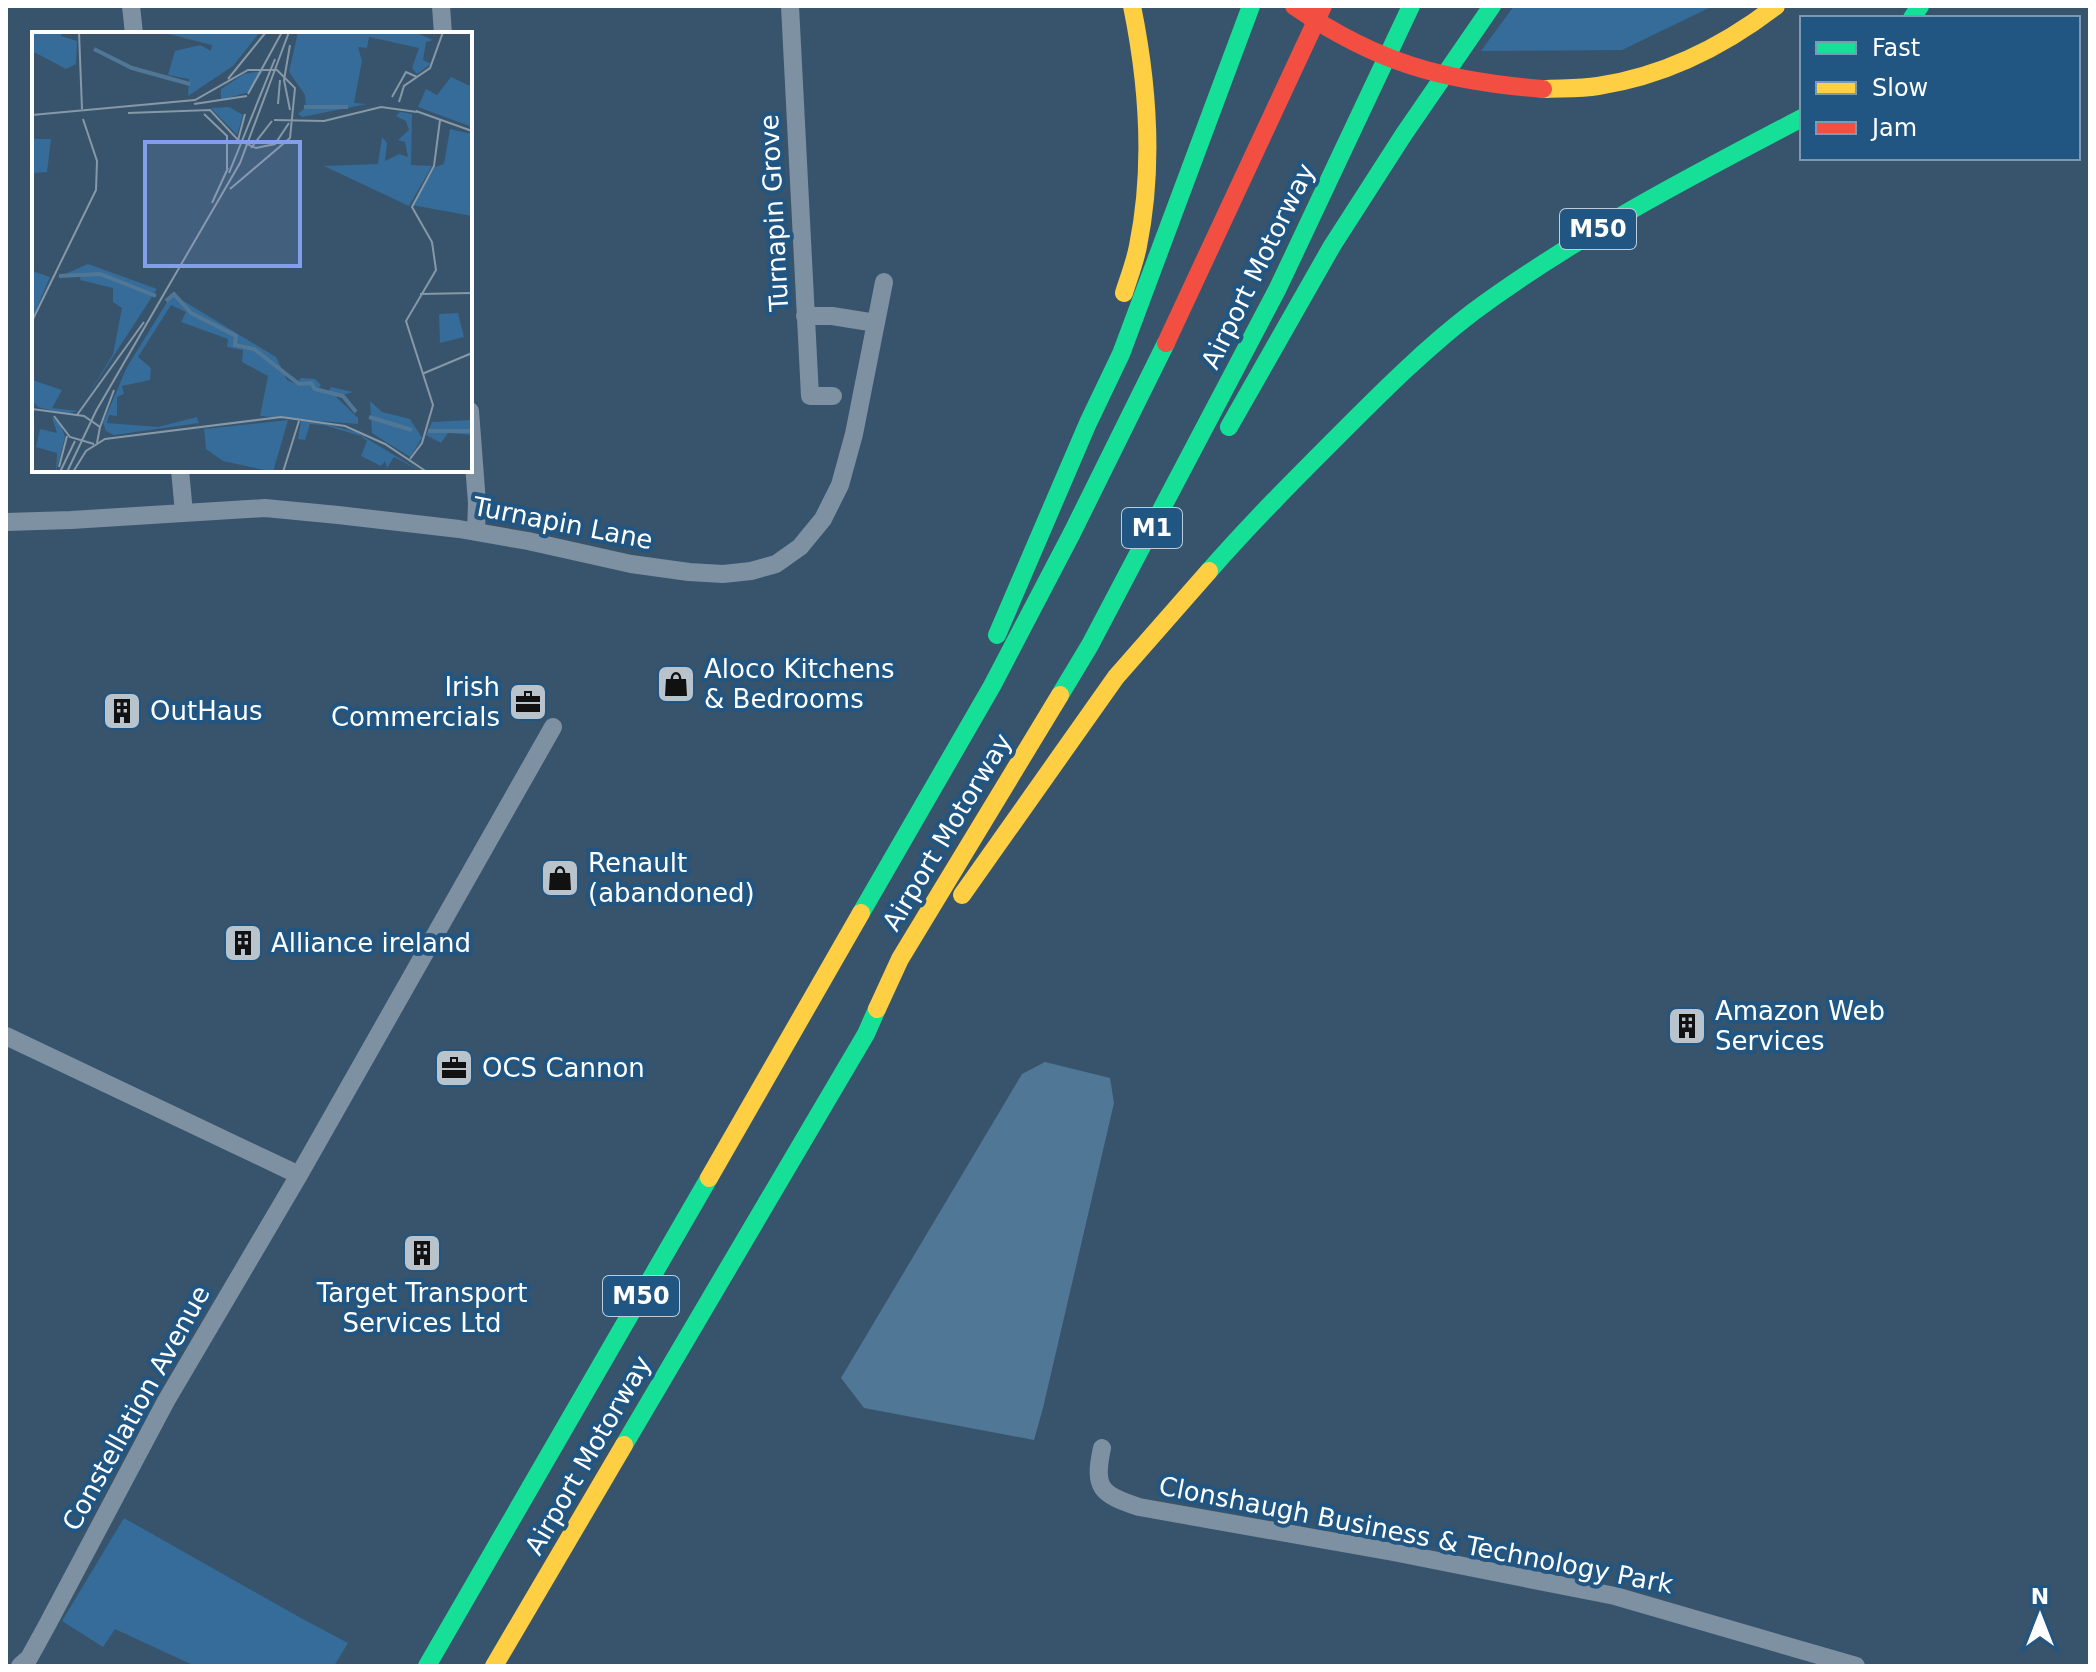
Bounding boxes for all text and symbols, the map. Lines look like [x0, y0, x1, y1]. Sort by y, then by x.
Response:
legend [1800, 16, 2080, 160]
inset map [32, 32, 472, 472]
text: Fast [1872, 34, 1920, 62]
text: Slow [1872, 74, 1928, 102]
street label: Turnapin Grove [754, 114, 794, 313]
text: Jam [1870, 114, 1917, 142]
street label: Airport Motorway [1195, 158, 1321, 374]
road number: M50 [1560, 209, 1636, 249]
street label: Turnapin Lane [470, 491, 655, 555]
road number: M1 [1122, 508, 1182, 548]
place label: Aloco Kitchens & Bedrooms [704, 654, 895, 714]
shop icon: Aloco Kitchens & Bedrooms [655, 663, 697, 705]
place label: Irish Commercials [331, 672, 500, 732]
office icon: Irish Commercials [507, 681, 549, 723]
building icon: OutHaus [101, 690, 143, 732]
place label: OutHaus [150, 696, 263, 726]
street label: Airport Motorway [876, 728, 1018, 936]
place label: Renault (abandoned) [588, 848, 755, 908]
shop icon: Renault (abandoned) [539, 857, 581, 899]
building icon: Alliance ireland [222, 922, 264, 964]
place label: Alliance ireland [271, 928, 471, 958]
place label: Amazon Web Services [1715, 996, 1885, 1056]
building icon: Amazon Web Services [1666, 1005, 1708, 1047]
office icon: OCS Cannon [433, 1047, 475, 1089]
place label: OCS Cannon [482, 1053, 645, 1083]
building icon: Target Transport Services Ltd [401, 1232, 443, 1274]
road number: M50 [603, 1276, 679, 1316]
place label: Target Transport Services Ltd [316, 1278, 527, 1338]
street label: Constellation Avenue [56, 1280, 216, 1536]
street label: Airport Motorway [519, 1350, 657, 1560]
street label: Clonshaugh Business & Technology Park [1156, 1470, 1676, 1600]
north arrow [2000, 1576, 2080, 1656]
text: N [2031, 1584, 2049, 1609]

